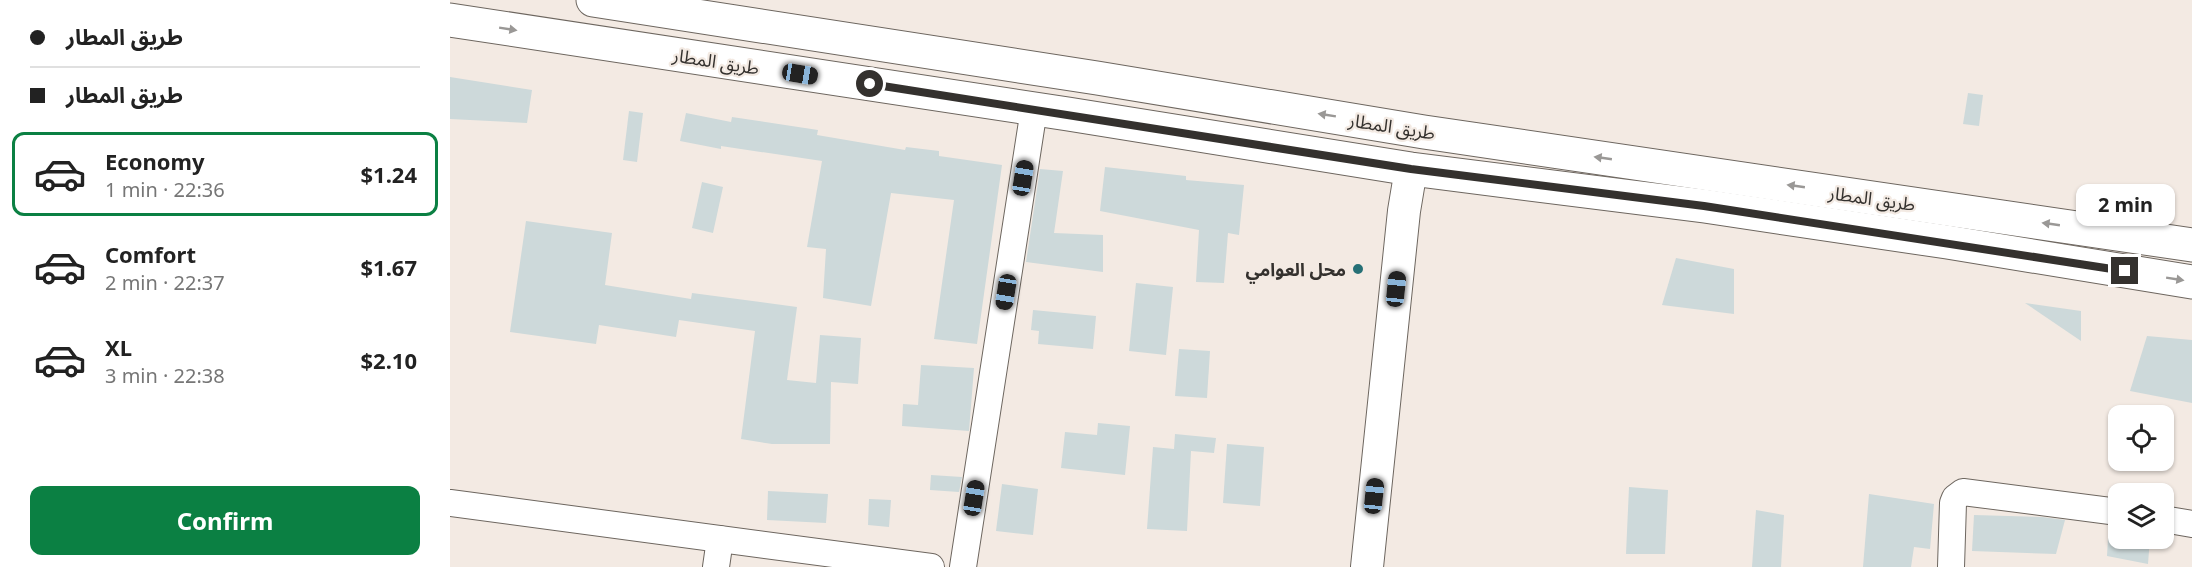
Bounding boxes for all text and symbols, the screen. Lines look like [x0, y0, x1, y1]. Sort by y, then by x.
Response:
text: طريق المطار [66, 21, 183, 51]
one-way arrow [498, 24, 517, 33]
street label: طريق المطار [670, 42, 761, 80]
car [781, 62, 819, 86]
route start [856, 70, 883, 97]
text: طريق المطار [66, 79, 183, 109]
street label: طريق المطار [1346, 107, 1437, 145]
one-way arrow [1318, 111, 1337, 120]
text: Economy [105, 146, 204, 176]
icon: car [33, 147, 87, 201]
one-way arrow [1593, 153, 1612, 162]
text: $1.24 [360, 159, 417, 189]
car [1011, 159, 1035, 197]
text: 1 min · 22:36 [105, 176, 225, 203]
street label: طريق المطار [1826, 180, 1917, 216]
one-way arrow [1786, 182, 1805, 191]
callout: 2 min [2076, 184, 2174, 226]
text: 2 min [2098, 191, 2153, 218]
one-way arrow [2041, 220, 2060, 229]
text: Comfort [105, 239, 196, 269]
icon: car [33, 240, 87, 294]
text: $1.67 [360, 252, 417, 282]
place label: محل العوامي [1245, 257, 1346, 284]
route end [2111, 257, 2138, 284]
marker: محل العوامي [1351, 262, 1365, 276]
text: 2 min · 22:37 [105, 269, 225, 296]
car [1385, 270, 1407, 308]
car [994, 273, 1018, 311]
one-way arrow [2166, 275, 2185, 284]
text: XL [105, 332, 132, 362]
icon: car [33, 333, 87, 387]
text: $2.10 [360, 345, 417, 375]
text: 3 min · 22:38 [105, 362, 225, 389]
map controls [2108, 405, 2174, 549]
button: locate [2108, 405, 2174, 471]
car [1363, 477, 1385, 515]
car [962, 479, 986, 517]
button: layers [2108, 483, 2174, 549]
button: Confirm [30, 486, 420, 555]

